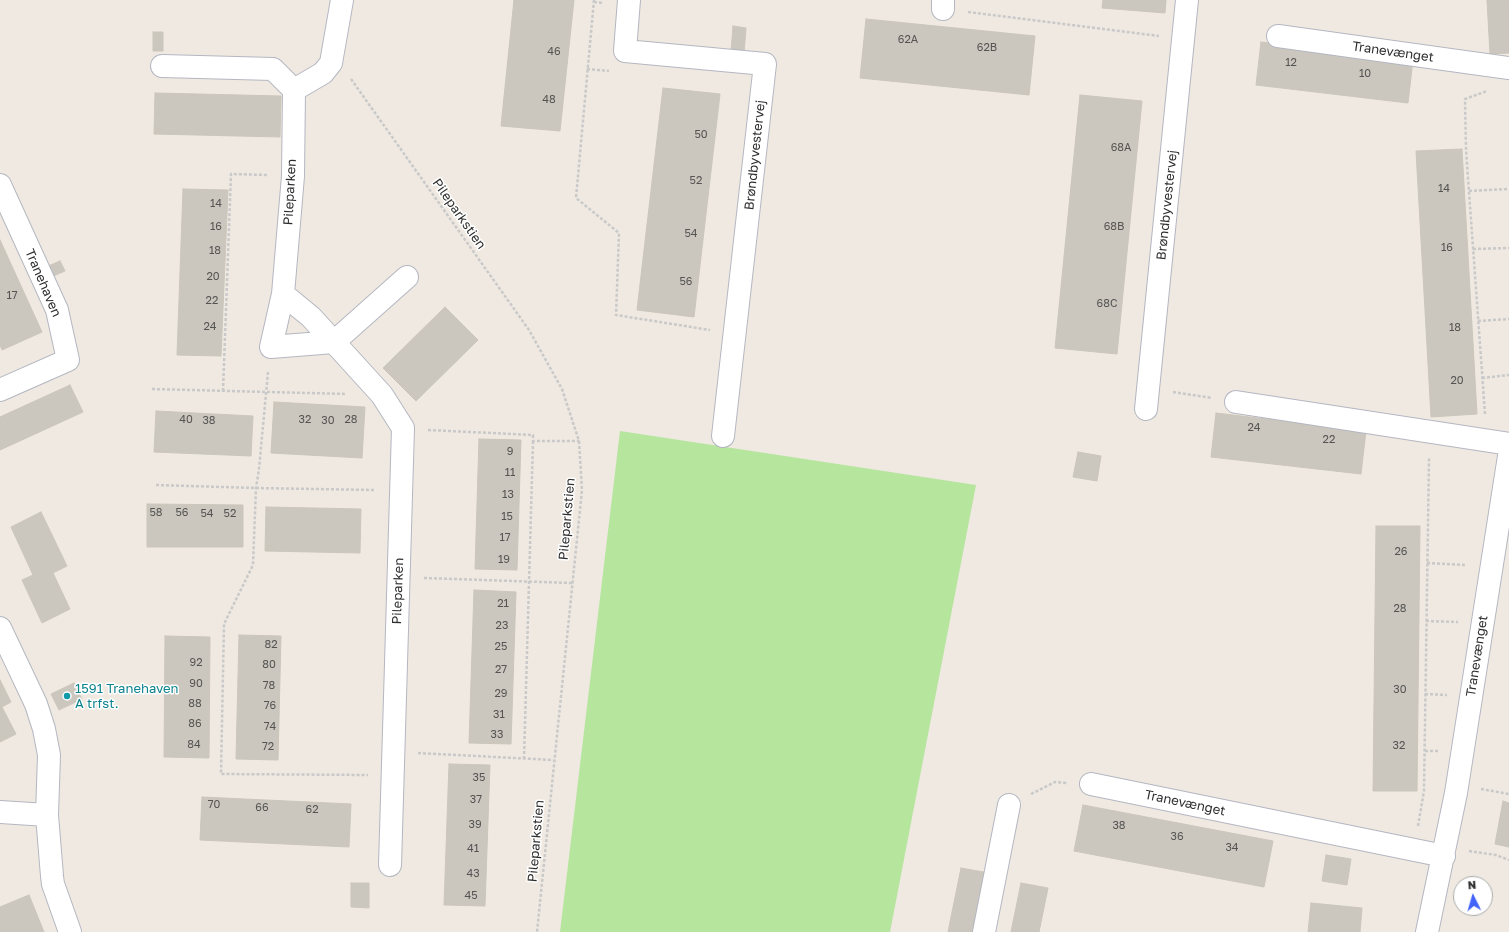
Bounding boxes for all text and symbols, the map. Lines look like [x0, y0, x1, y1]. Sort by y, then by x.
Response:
house number: 62A [898, 33, 918, 47]
street label: Tranevænget [1351, 39, 1435, 65]
house number: 62B [977, 41, 997, 55]
house number: 46 [547, 45, 561, 59]
house number: 12 [1285, 56, 1297, 70]
house number: 10 [1359, 67, 1371, 81]
house number: 48 [542, 93, 556, 107]
street label: Brøndbyvestervej [741, 99, 769, 211]
house number: 50 [694, 128, 708, 142]
house number: 68A [1111, 141, 1131, 155]
street label: Brøndbyvestervej [1153, 149, 1181, 261]
street label: Pileparken [280, 158, 300, 226]
house number: 52 [690, 174, 702, 188]
street label: Pileparkstien [429, 176, 489, 252]
house number: 14 [1438, 182, 1450, 196]
house number: 14 [210, 197, 222, 211]
house number: 16 [210, 220, 222, 234]
house number: 68B [1104, 220, 1124, 234]
house number: 54 [684, 227, 698, 241]
house number: 16 [1441, 241, 1453, 255]
house number: 18 [209, 244, 221, 258]
street label: Tranehaven [22, 247, 64, 319]
house number: 20 [206, 270, 220, 284]
house number: 56 [679, 275, 693, 289]
house number: 17 [6, 289, 18, 303]
house number: 22 [206, 294, 218, 308]
house number: 68C [1097, 297, 1117, 311]
house number: 24 [203, 320, 217, 334]
house number: 18 [1449, 321, 1461, 335]
house number: 20 [1450, 374, 1464, 388]
house number: 40 [179, 413, 193, 427]
house number: 32 [299, 413, 311, 427]
house number: 28 [344, 413, 358, 427]
house number: 38 [202, 414, 216, 428]
house number: 30 [321, 414, 335, 428]
house number: 24 [1247, 421, 1261, 435]
house number: 22 [1323, 433, 1335, 447]
house number: 9 [507, 445, 513, 459]
house number: 11 [505, 466, 515, 480]
street label: Pileparkstien [556, 477, 578, 561]
house number: 13 [502, 488, 514, 502]
house number: 58 [149, 506, 163, 520]
house number: 56 [175, 506, 189, 520]
house number: 54 [200, 507, 214, 521]
house number: 52 [224, 507, 236, 521]
house number: 15 [501, 510, 513, 524]
house number: 17 [499, 531, 511, 545]
house number: 26 [1394, 545, 1408, 559]
house number: 19 [498, 553, 510, 567]
street label: Pileparken [389, 557, 407, 625]
house number: 21 [497, 597, 509, 611]
house number: 28 [1393, 602, 1407, 616]
street label: Tranevænget [1463, 614, 1491, 698]
house number: 23 [496, 619, 508, 633]
house number: 82 [264, 638, 278, 652]
house number: 25 [495, 640, 507, 654]
house number: 92 [189, 656, 203, 670]
house number: 80 [262, 658, 276, 672]
house number: 27 [495, 663, 507, 677]
house number: 90 [189, 677, 203, 691]
house number: 78 [263, 679, 275, 693]
place label: 1591 Tranehaven A trfst. [75, 681, 179, 712]
house number: 30 [1393, 683, 1407, 697]
house number: 29 [494, 687, 508, 701]
marker: 1591 Tranehaven A trfst. [62, 691, 72, 701]
house number: 88 [188, 697, 202, 711]
house number: 76 [264, 699, 276, 713]
house number: 31 [493, 708, 505, 722]
house number: 86 [188, 717, 202, 731]
house number: 74 [264, 720, 276, 734]
house number: 33 [491, 728, 503, 742]
house number: 84 [187, 738, 201, 752]
house number: 32 [1393, 739, 1405, 753]
house number: 72 [262, 740, 274, 754]
house number: 35 [473, 771, 485, 785]
street label: Tranevænget [1143, 787, 1227, 819]
house number: 37 [470, 793, 482, 807]
house number: 70 [208, 798, 220, 812]
street label: Pileparkstien [525, 799, 547, 883]
house number: 66 [255, 801, 269, 815]
house number: 62 [305, 803, 319, 817]
house number: 39 [468, 818, 482, 832]
house number: 38 [1112, 819, 1126, 833]
house number: 36 [1170, 830, 1184, 844]
house number: 34 [1225, 841, 1239, 855]
house number: 41 [467, 842, 479, 856]
house number: 43 [466, 867, 480, 881]
north arrow [1453, 876, 1493, 916]
text: N [1467, 878, 1477, 891]
house number: 45 [464, 889, 478, 903]

